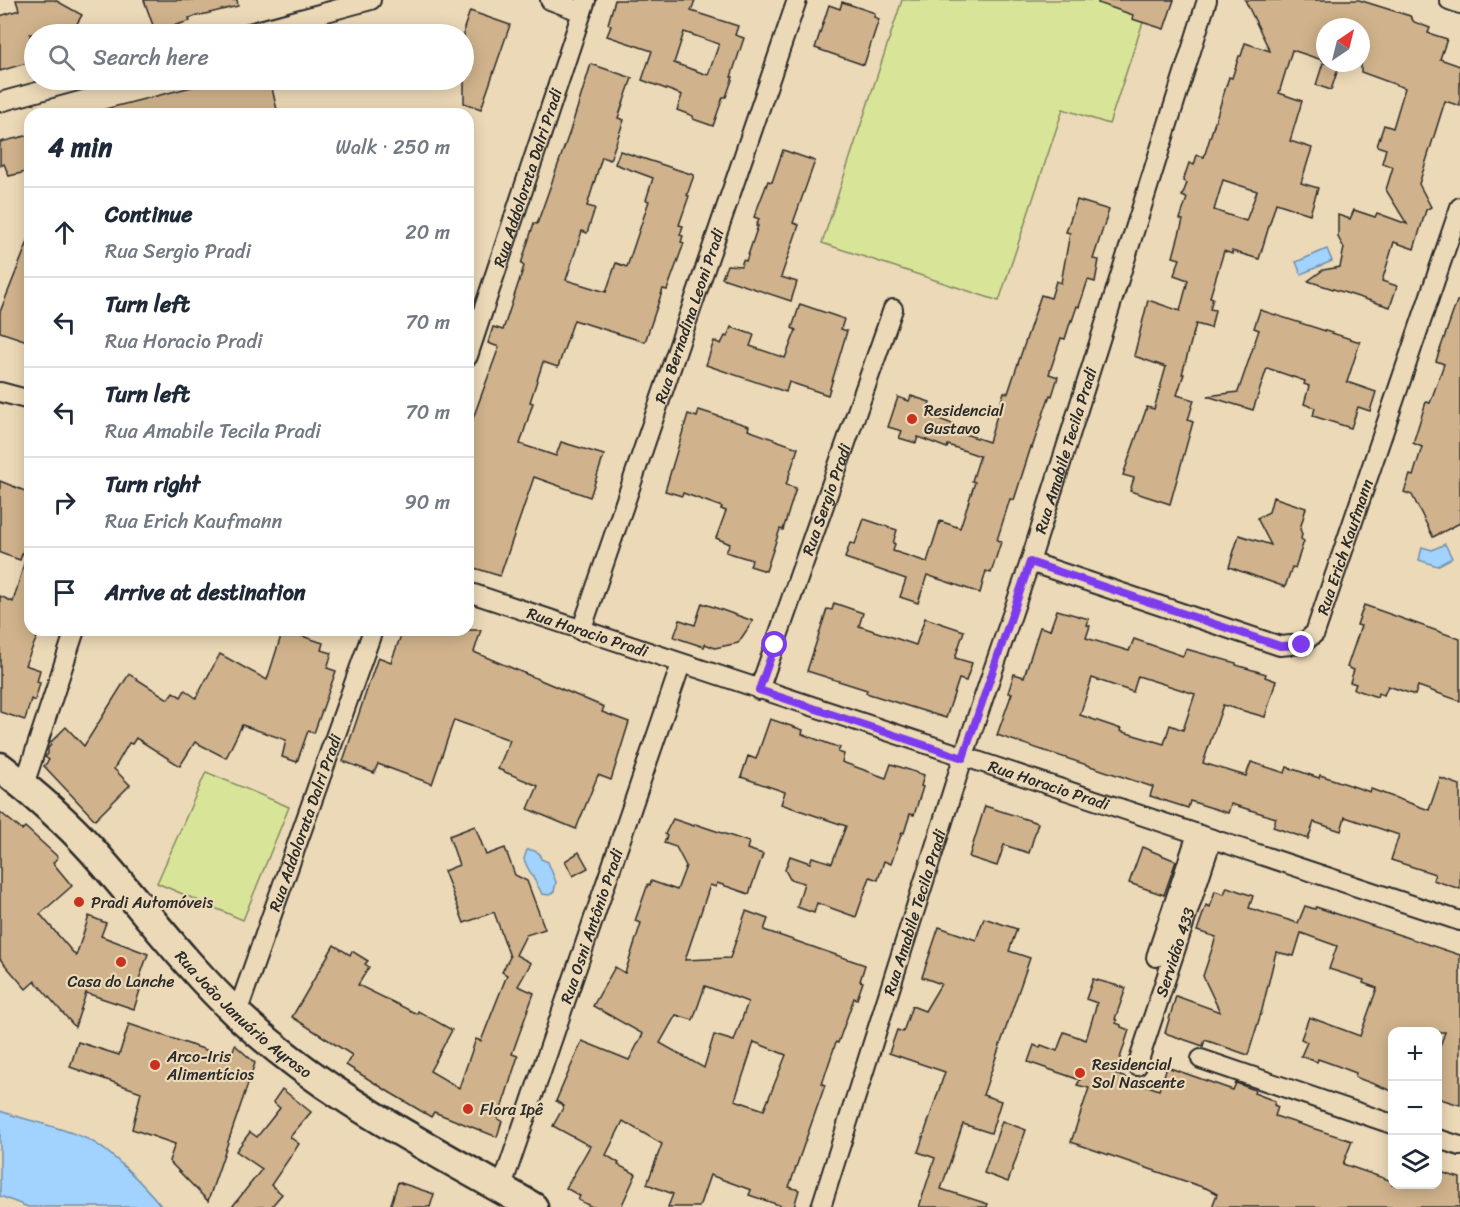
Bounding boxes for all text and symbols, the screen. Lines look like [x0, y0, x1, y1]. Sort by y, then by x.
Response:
north arrow [1316, 18, 1370, 72]
search box [24, 24, 474, 90]
text: Search here [93, 38, 209, 77]
icon: search [45, 41, 78, 74]
street label: Rua Addolorata Dalri Pradi [484, 84, 570, 271]
text: 4 min [48, 124, 112, 170]
text: Walk · 250 m [336, 130, 450, 165]
text: Continue [105, 195, 193, 234]
text: 20 m [405, 215, 450, 250]
icon: ahead [48, 216, 81, 249]
street label: Rua Bernadina Leoni Pradi [645, 224, 732, 407]
text: Rua Sergio Pradi [105, 234, 251, 269]
text: Turn left [105, 285, 190, 324]
text: 70 m [405, 305, 450, 340]
icon: left [48, 306, 81, 339]
text: Rua Horacio Pradi [105, 324, 262, 359]
street label: Rua Amabile Tecila Pradi [1025, 363, 1105, 537]
text: Turn left [105, 375, 190, 414]
text: 70 m [405, 395, 450, 430]
icon: left [48, 396, 81, 429]
place label: Residencial Gustavo [924, 396, 1004, 443]
marker: Residencial Gustavo [905, 412, 919, 426]
text: Rua Amabile Tecila Pradi [105, 414, 321, 449]
street label: Rua Sergio Pradi [793, 439, 859, 559]
text: Turn right [105, 465, 200, 504]
street label: Rua Erich Kaufmann [1308, 474, 1381, 619]
text: 90 m [405, 485, 450, 520]
icon: right [48, 486, 81, 519]
text: Rua Erich Kaufmann [105, 504, 282, 539]
text: Arrive at destination [105, 573, 306, 612]
icon: arrive [48, 576, 81, 609]
street label: Rua Horacio Pradi [523, 598, 653, 665]
route start [761, 631, 787, 657]
route end [1288, 631, 1314, 657]
street label: Rua Addolorata Dalri Pradi [260, 729, 350, 915]
street label: Rua Horacio Pradi [984, 751, 1114, 818]
street label: Rua Amabile Tecila Pradi [874, 825, 954, 999]
street label: Rua Osni Antônio Pradi [551, 844, 631, 1007]
place label: Pradi Automóveis [91, 888, 213, 917]
marker: Pradi Automóveis [72, 895, 86, 909]
street label: Servidão 433 [1146, 903, 1203, 1001]
street label: Rua João Januário Ayroso [168, 943, 319, 1086]
marker: Casa do Lanche [114, 955, 128, 969]
place label: Casa do Lanche [68, 967, 174, 996]
map controls [1388, 1027, 1442, 1189]
button: + [1388, 1027, 1442, 1081]
place label: Arco-Iris Alimentícios [166, 1042, 255, 1089]
place label: Residencial Sol Nascente [1092, 1050, 1185, 1097]
marker: Arco-Iris Alimentícios [148, 1058, 162, 1072]
marker: Residencial Sol Nascente [1073, 1066, 1087, 1080]
button: − [1388, 1081, 1442, 1135]
place label: Flora Ipê [480, 1095, 543, 1124]
marker: Flora Ipê [461, 1102, 475, 1116]
button: layers [1388, 1135, 1442, 1189]

